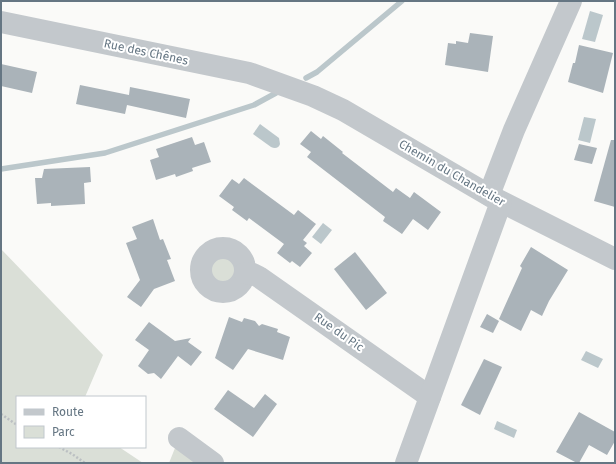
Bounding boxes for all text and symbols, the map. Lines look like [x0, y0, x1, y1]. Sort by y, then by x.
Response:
street label: Rue des Chênes [103, 36, 190, 68]
street label: Chemin du Chandelier [396, 137, 508, 209]
street label: Rue du Pic [311, 310, 367, 354]
legend [16, 396, 146, 448]
text: Route [52, 405, 84, 419]
text: Parc [52, 425, 75, 439]

